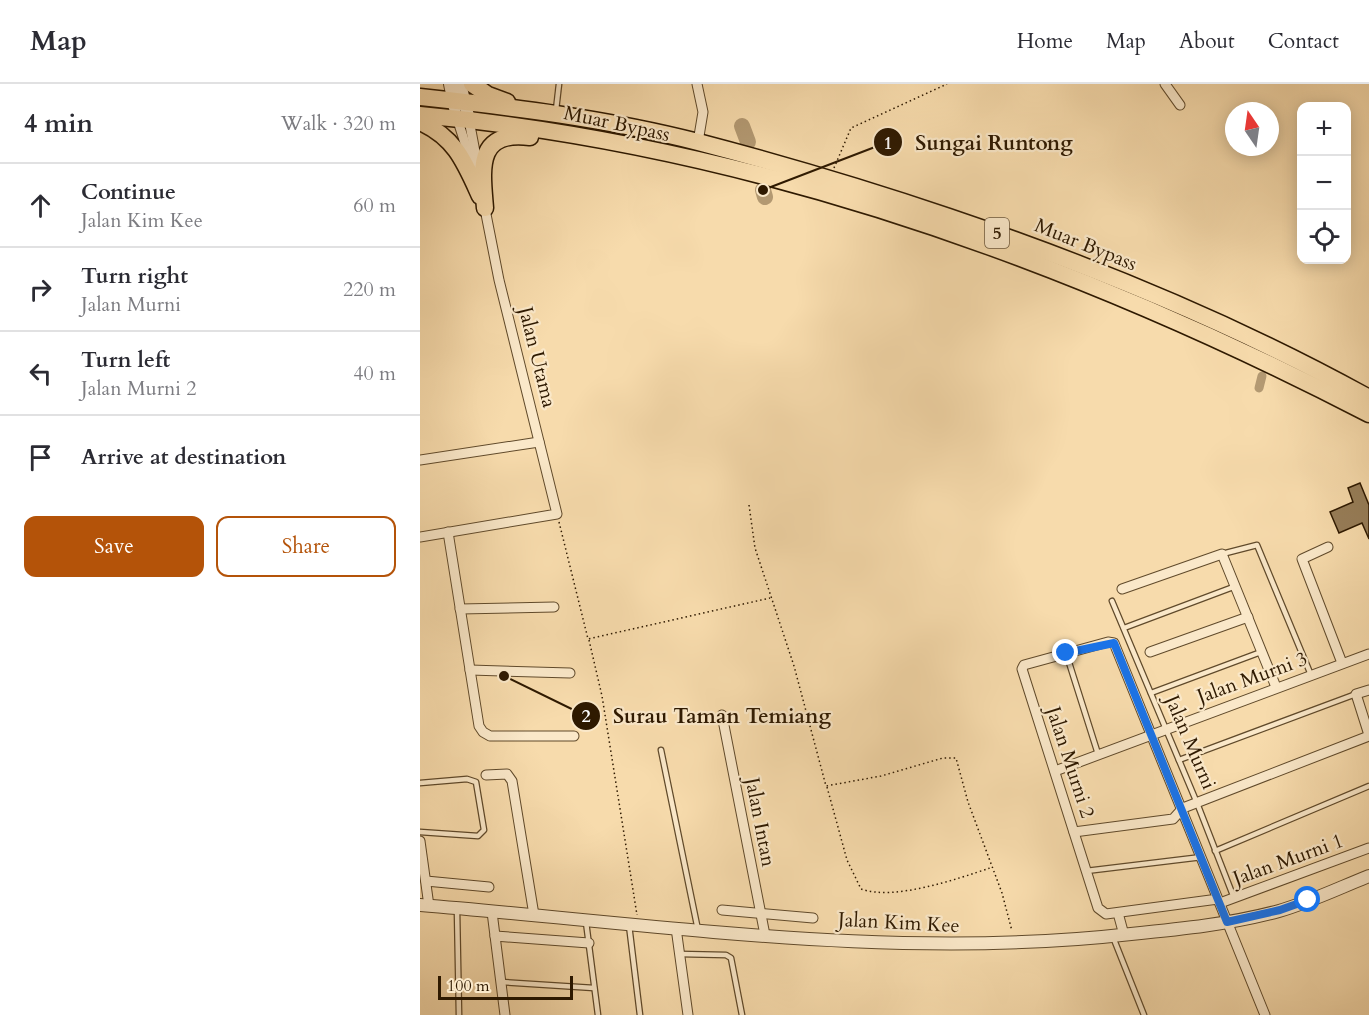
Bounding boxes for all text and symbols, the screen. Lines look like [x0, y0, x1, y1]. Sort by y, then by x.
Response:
text: Map [30, 22, 87, 60]
text: Home [1017, 27, 1073, 56]
text: Map [1106, 27, 1146, 56]
text: About [1179, 27, 1235, 56]
text: Contact [1268, 27, 1339, 56]
street label: Muar Bypass [561, 99, 672, 148]
north arrow [1225, 102, 1279, 156]
map controls [1297, 102, 1351, 264]
button: + [1297, 102, 1351, 156]
text: 4 min [24, 106, 93, 141]
text: Walk · 320 m [281, 110, 396, 137]
callout: Sungai Runtong [873, 123, 1084, 162]
text: Sungai Runtong [915, 129, 1073, 158]
text: 1 [883, 131, 893, 156]
button: − [1297, 156, 1351, 210]
text: Continue [81, 177, 176, 207]
icon: ahead [24, 189, 57, 222]
text: 60 m [353, 192, 396, 219]
text: Jalan Kim Kee [81, 207, 203, 234]
button: locate [1297, 210, 1351, 264]
street label: Muar Bypass [1031, 212, 1141, 277]
road number: 5 [985, 218, 1009, 248]
text: Turn right [81, 261, 188, 291]
icon: right [24, 273, 57, 306]
text: 220 m [343, 276, 396, 303]
text: Jalan Murni [81, 291, 181, 318]
street label: Jalan Utama [511, 301, 563, 411]
text: Turn left [81, 345, 170, 375]
icon: left [24, 357, 57, 390]
text: 40 m [353, 360, 396, 387]
text: Jalan Murni 2 [81, 375, 197, 402]
icon: arrive [24, 441, 57, 474]
text: Arrive at destination [81, 442, 286, 472]
button: Save [24, 516, 204, 577]
button: Share [216, 516, 396, 577]
route end [1052, 639, 1078, 665]
street label: Jalan Murni 3 [1190, 645, 1311, 711]
street label: Jalan Murni [1157, 688, 1223, 794]
callout: Surau Taman Temiang [571, 696, 844, 735]
street label: Jalan Murni 2 [1039, 700, 1101, 821]
text: Surau Taman Temiang [613, 702, 832, 731]
text: 2 [581, 704, 591, 729]
street label: Jalan Intan [738, 772, 783, 870]
street label: Jalan Murni 1 [1226, 827, 1347, 893]
route start [1294, 886, 1320, 912]
street label: Jalan Kim Kee [834, 906, 960, 939]
scale bar [438, 973, 573, 1000]
text: 100 m [447, 975, 489, 997]

